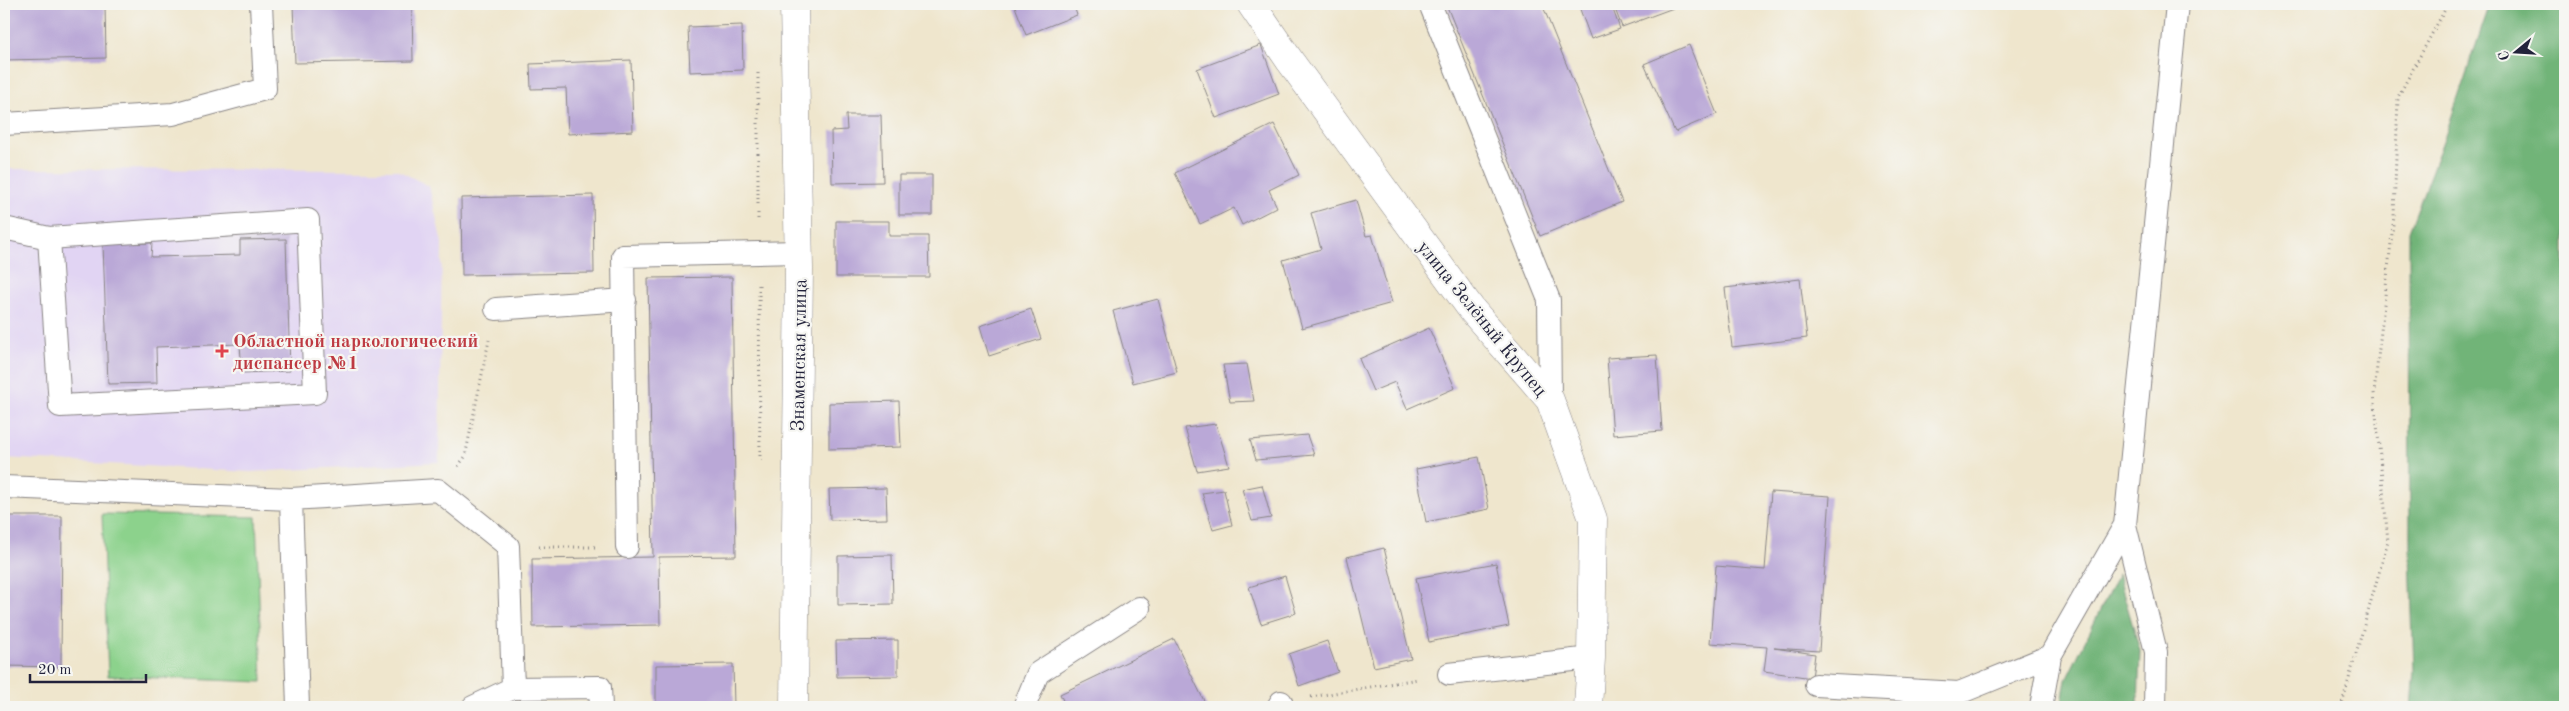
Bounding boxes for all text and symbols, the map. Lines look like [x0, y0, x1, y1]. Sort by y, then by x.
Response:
north arrow [2492, 28, 2542, 78]
text: С [2497, 49, 2513, 62]
street label: улица Зелёный Крупец [1413, 238, 1550, 401]
street label: Знаменская улица [790, 278, 811, 432]
place label: Областной наркологический диспансер №1 [233, 333, 479, 374]
marker: Областной наркологический диспансер №1 [215, 344, 229, 358]
scale bar [30, 651, 146, 683]
text: 20 m [38, 663, 72, 678]

